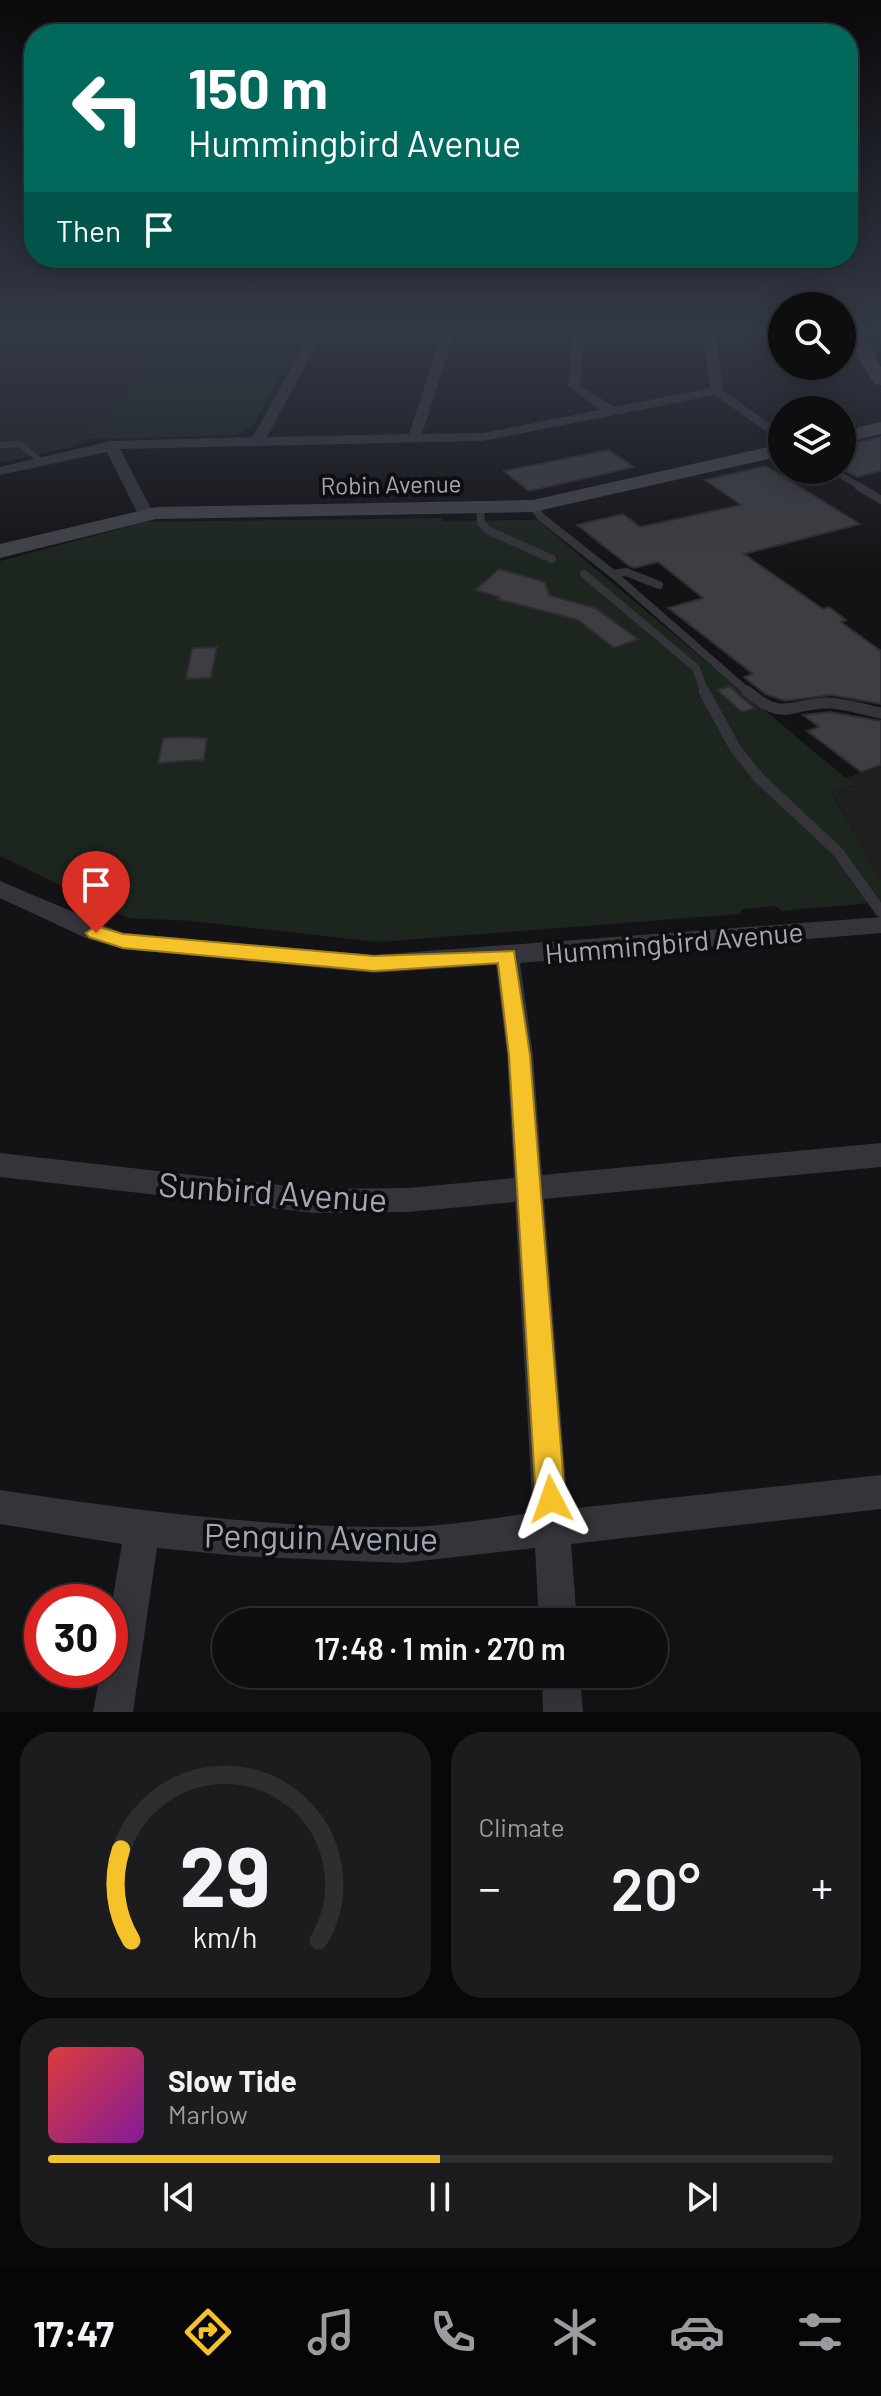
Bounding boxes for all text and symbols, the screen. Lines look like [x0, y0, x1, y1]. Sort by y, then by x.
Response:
text: 150 m [188, 53, 328, 120]
icon: left [56, 56, 160, 160]
text: Hummingbird Avenue [188, 121, 521, 164]
icon: arrive [137, 208, 181, 252]
text: Then [56, 212, 121, 248]
map controls [768, 292, 856, 484]
button: search [768, 292, 856, 380]
button: layers [768, 396, 856, 484]
street label: Robin Avenue [320, 468, 462, 500]
pin [62, 851, 130, 933]
icon: arrive [74, 863, 118, 907]
street label: Hummingbird Avenue [543, 914, 805, 970]
street label: Sunbird Avenue [157, 1163, 389, 1219]
position arrow [509, 1457, 593, 1541]
street label: Penguin Avenue [204, 1513, 438, 1559]
speed limit sign: 30 [24, 1584, 128, 1688]
text: 17:48 · 1 min · 270 m [314, 1630, 566, 1666]
text: Climate [479, 1811, 565, 1842]
text: 29 [180, 1824, 271, 1924]
text: 20° [611, 1851, 701, 1923]
text: − [479, 1860, 501, 1913]
text: + [811, 1860, 833, 1913]
text: km/h [193, 1919, 258, 1954]
text: Slow Tide [168, 2062, 297, 2098]
text: Marlow [168, 2098, 248, 2129]
icon: previous [157, 2175, 201, 2219]
icon: pause [418, 2175, 462, 2219]
icon: next [680, 2175, 724, 2219]
icon: directions [180, 2304, 236, 2360]
icon: music [303, 2304, 359, 2360]
icon: phone [425, 2304, 481, 2360]
icon: climate [547, 2304, 603, 2360]
icon: car [669, 2304, 725, 2360]
icon: filters [792, 2304, 848, 2360]
text: 17:47 [33, 2311, 114, 2354]

